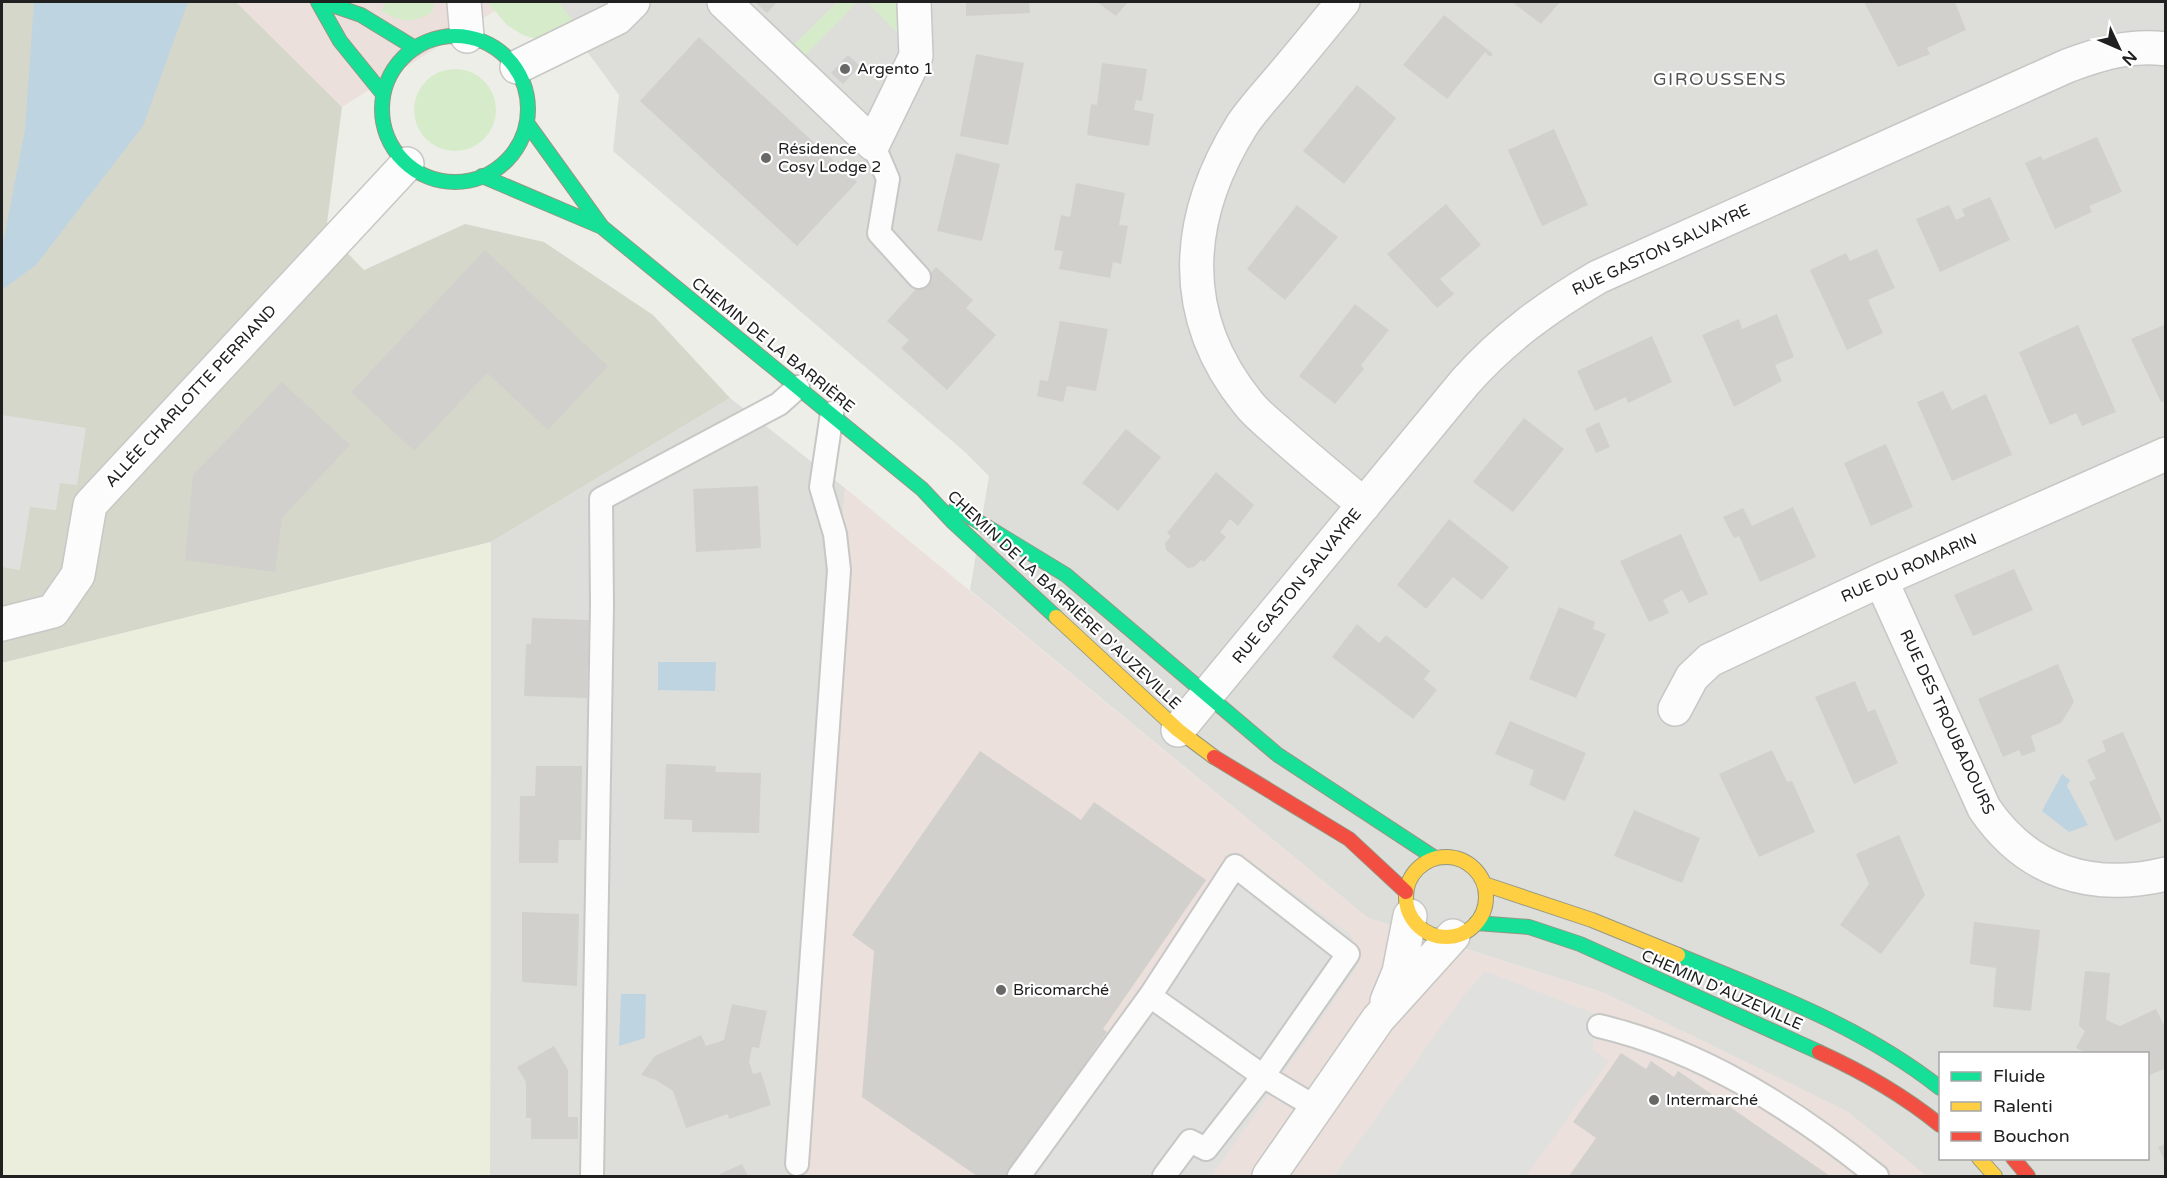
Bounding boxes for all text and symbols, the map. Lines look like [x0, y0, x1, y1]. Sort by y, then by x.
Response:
north arrow [2089, 18, 2149, 78]
text: N [2117, 46, 2141, 69]
place label: Argento 1 [857, 59, 933, 79]
marker: Argento 1 [838, 62, 852, 76]
district label: GIROUSSENS [1653, 68, 1787, 90]
place label: Résidence Cosy Lodge 2 [778, 139, 881, 177]
marker: Résidence Cosy Lodge 2 [759, 151, 773, 165]
street label: RUE GASTON SALVAYRE [1569, 200, 1753, 300]
street label: CHEMIN DE LA BARRIÈRE [687, 273, 859, 417]
street label: ALLÉE CHARLOTTE PERRIAND [101, 301, 281, 491]
street label: CHEMIN DE LA BARRIÈRE D'AUZEVILLE [943, 486, 1185, 714]
street label: RUE GASTON SALVAYRE [1228, 504, 1366, 668]
street label: RUE DU ROMARIN [1838, 529, 1980, 607]
street label: RUE DES TROUBADOURS [1895, 626, 1999, 818]
street label: CHEMIN D'AUZEVILLE [1638, 945, 1806, 1035]
place label: Bricomarché [1013, 980, 1109, 1000]
marker: Bricomarché [994, 983, 1008, 997]
legend [1939, 1052, 2149, 1160]
text: Fluide [1993, 1065, 2045, 1087]
place label: Intermarché [1666, 1090, 1758, 1110]
marker: Intermarché [1647, 1093, 1661, 1107]
text: Ralenti [1993, 1095, 2053, 1117]
text: Bouchon [1993, 1125, 2070, 1147]

